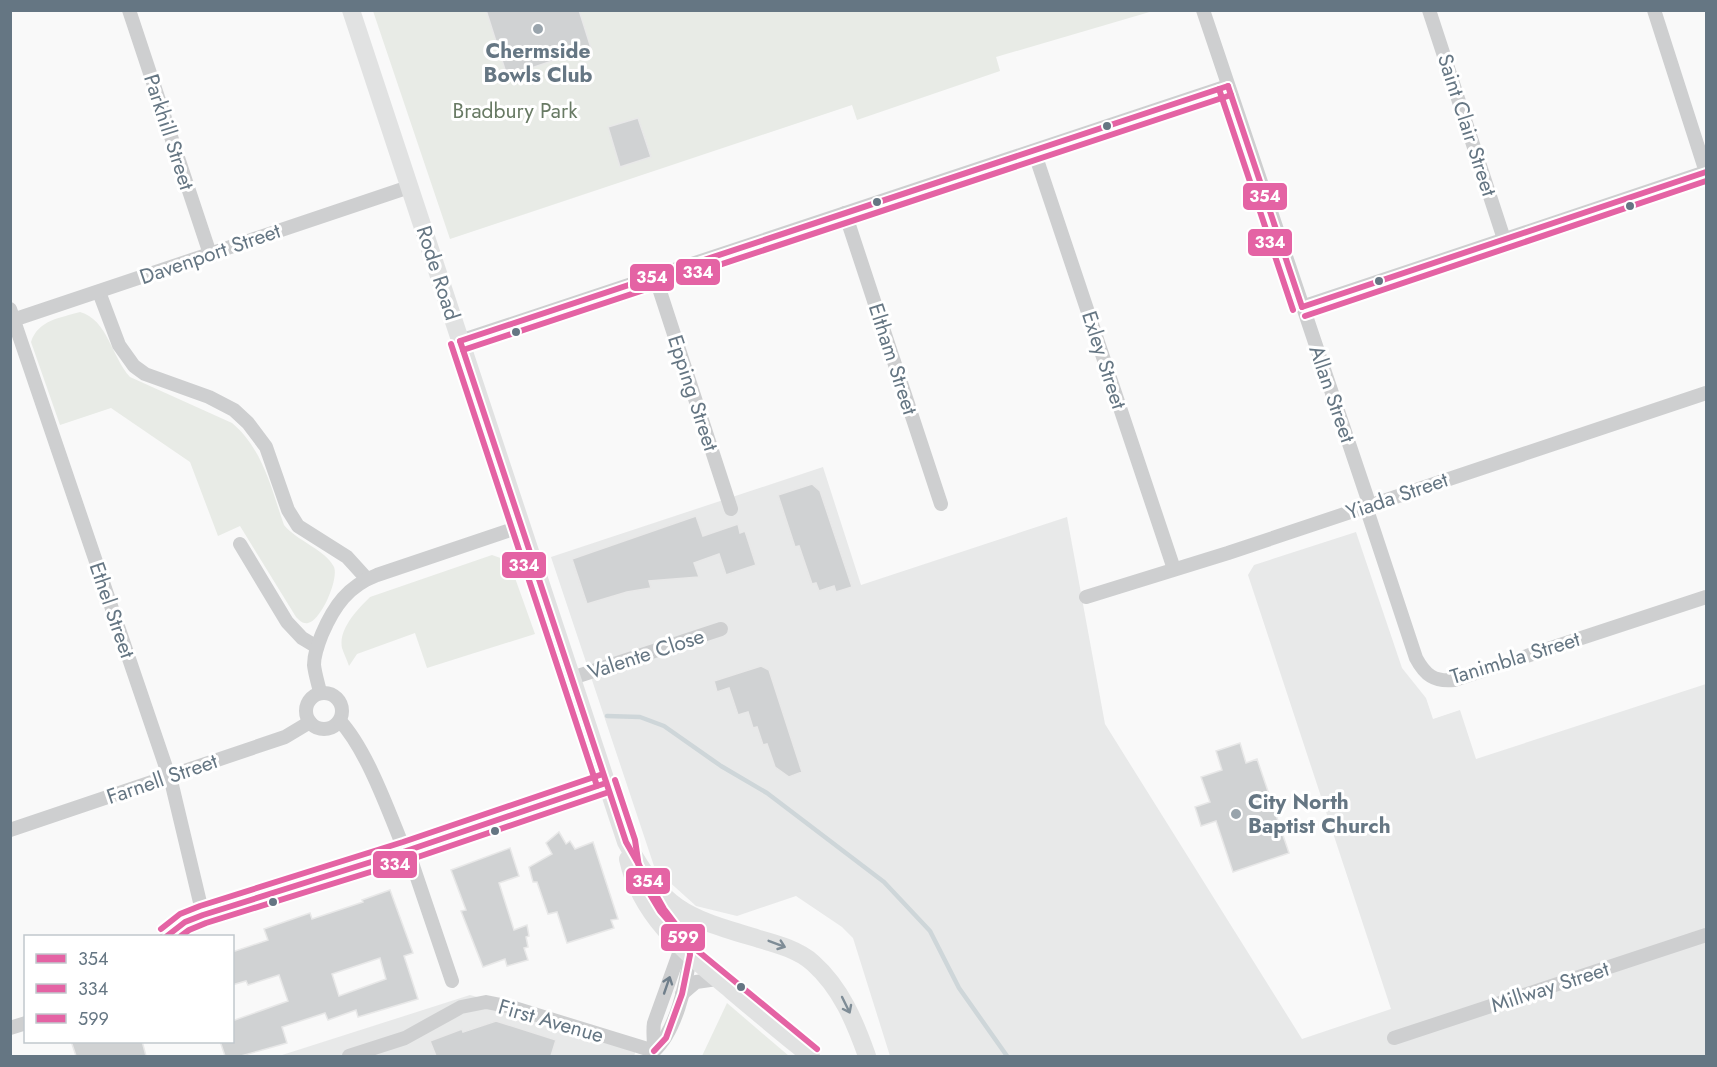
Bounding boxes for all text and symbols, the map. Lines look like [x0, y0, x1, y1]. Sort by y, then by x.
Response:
marker: Chermside Bowls Club [531, 22, 545, 36]
place label: Chermside Bowls Club [484, 36, 593, 90]
street label: Saint Clair Street [1430, 50, 1504, 200]
street label: Parkhill Street [136, 70, 202, 194]
park label: Bradbury Park [453, 96, 578, 126]
unlabelled marker [1101, 120, 1113, 132]
line badge: 354 [1242, 182, 1288, 211]
text: 354 [1249, 185, 1281, 208]
unlabelled marker [871, 196, 883, 208]
unlabelled marker [1624, 200, 1636, 212]
street label: Davenport Street [136, 216, 284, 292]
street label: Rode Road [409, 222, 467, 324]
line badge: 334 [1247, 228, 1293, 257]
text: 334 [1254, 231, 1286, 254]
line badge: 334 [675, 258, 721, 286]
text: 334 [682, 261, 714, 284]
line badge: 354 [629, 263, 675, 292]
text: 354 [636, 266, 668, 289]
unlabelled marker [1373, 275, 1385, 287]
street label: Eltham Street [861, 300, 925, 418]
street label: Exley Street [1074, 307, 1134, 413]
unlabelled marker [510, 326, 522, 338]
street label: Epping Street [660, 331, 726, 455]
street label: Allan Street [1301, 341, 1363, 447]
street label: Yiada Street [1342, 465, 1452, 527]
line badge: 334 [501, 551, 547, 579]
text: 334 [508, 554, 540, 577]
street label: Ethel Street [82, 558, 142, 662]
street label: Valente Close [584, 621, 708, 687]
street label: Tanimbla Street [1447, 624, 1583, 692]
street label: Farnell Street [103, 746, 221, 812]
place label: City North Baptist Church [1248, 787, 1391, 841]
marker: City North Baptist Church [1229, 807, 1243, 821]
unlabelled marker [489, 825, 501, 837]
line badge: 334 [372, 850, 418, 879]
text: 334 [379, 853, 411, 876]
line badge: 354 [625, 867, 671, 895]
text: 354 [632, 870, 664, 893]
unlabelled marker [267, 896, 279, 908]
line badge: 599 [660, 923, 706, 952]
text: 599 [667, 926, 699, 949]
legend [24, 935, 234, 1043]
one-way arrow [767, 940, 785, 951]
text: 354 [78, 946, 108, 972]
street label: Millway Street [1487, 954, 1613, 1020]
text: 334 [78, 976, 108, 1002]
one-way arrow [662, 976, 673, 995]
unlabelled marker [735, 981, 747, 993]
street label: First Avenue [495, 992, 607, 1050]
one-way arrow [840, 996, 852, 1014]
text: 599 [78, 1006, 109, 1032]

